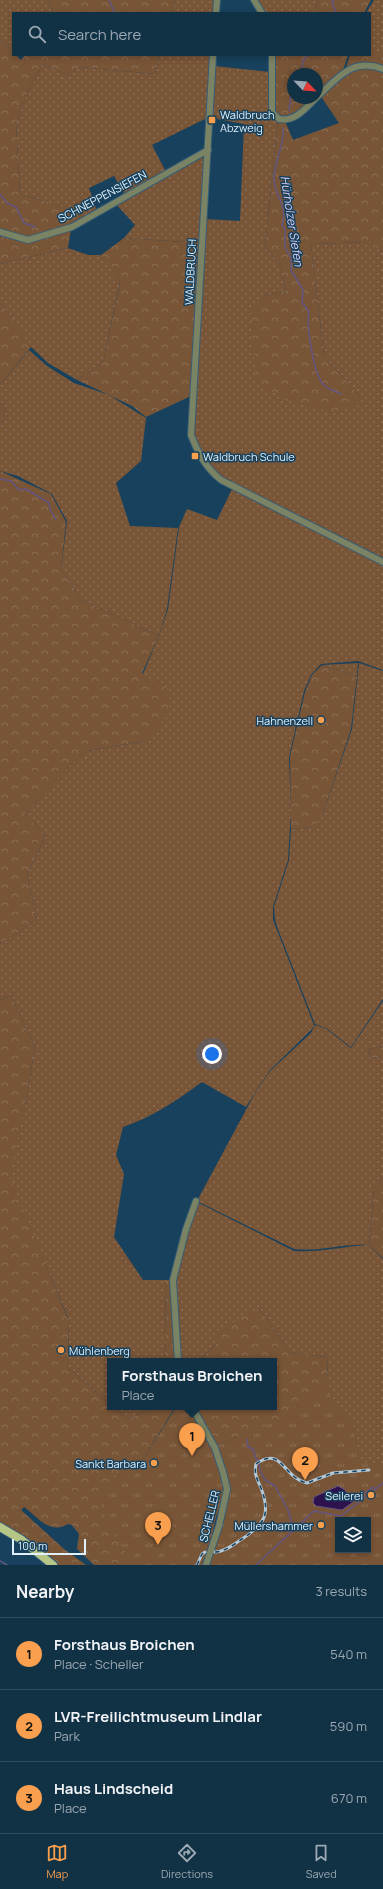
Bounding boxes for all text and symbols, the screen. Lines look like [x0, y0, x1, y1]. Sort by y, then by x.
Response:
search box [12, 12, 371, 56]
icon: search [26, 23, 48, 45]
text: Search here [58, 24, 141, 45]
north arrow [287, 68, 323, 104]
place label: Waldbruch Abzweig [220, 107, 275, 135]
marker: Waldbruch Abzweig [207, 115, 217, 125]
street label: SCHNEPPENSIEFEN [55, 166, 149, 226]
water label: Hürholzer Siefen [276, 174, 308, 268]
street label: WALDBRUCH [181, 239, 199, 305]
place label: Waldbruch Schule [203, 449, 295, 464]
marker: Waldbruch Schule [190, 451, 200, 461]
place label: Hahnenzell [257, 713, 313, 728]
marker: Hahnenzell [316, 715, 326, 725]
your location [202, 1044, 222, 1064]
place label: Mühlenberg [69, 1343, 130, 1358]
marker: Mühlenberg [56, 1345, 66, 1355]
popup [107, 1358, 277, 1410]
text: Forsthaus Broichen [122, 1365, 262, 1386]
text: Place [122, 1386, 154, 1404]
pin: 1 [179, 1423, 205, 1456]
pin: 2 [292, 1447, 318, 1480]
place label: Sankt Barbara [75, 1456, 146, 1471]
marker: Sankt Barbara [149, 1458, 159, 1468]
street label: SCHELLER [195, 1488, 223, 1543]
place label: Seilerei [325, 1488, 363, 1503]
marker: Seilerei [366, 1490, 376, 1500]
pin: 3 [145, 1512, 171, 1545]
map controls [335, 1517, 371, 1553]
button: layers [335, 1517, 371, 1553]
place label: Müllershammer [234, 1518, 313, 1533]
marker: Müllershammer [316, 1520, 326, 1530]
scale bar [12, 1537, 86, 1556]
text: 100 m [18, 1538, 47, 1553]
text: Nearby [16, 1580, 74, 1603]
text: 3 results [315, 1582, 367, 1600]
text: Forsthaus Broichen [54, 1634, 195, 1655]
text: 1 [26, 1645, 32, 1663]
text: 540 m [330, 1645, 367, 1663]
text: Place · Scheller [54, 1655, 144, 1673]
text: LVR-Freilichtmuseum Lindlar [54, 1706, 262, 1727]
text: 2 [25, 1717, 33, 1735]
text: 590 m [330, 1717, 367, 1735]
text: Park [54, 1727, 80, 1745]
text: Haus Lindscheid [54, 1778, 173, 1799]
text: 3 [25, 1789, 33, 1807]
text: 670 m [331, 1789, 367, 1807]
text: Place [54, 1799, 87, 1817]
tab: Map [46, 1842, 68, 1881]
tab: Directions [161, 1842, 213, 1881]
tab: Saved [306, 1842, 337, 1881]

